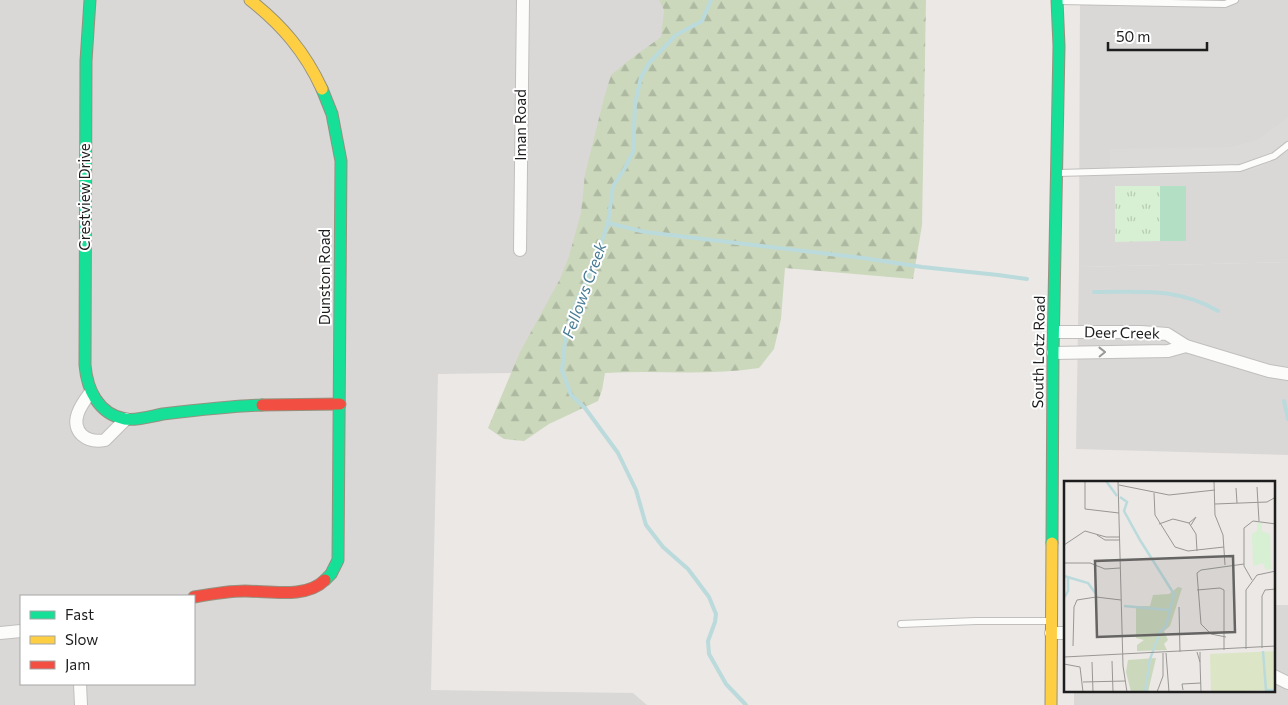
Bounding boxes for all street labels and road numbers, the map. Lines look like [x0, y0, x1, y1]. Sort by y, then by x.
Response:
street label: Iman Road [511, 89, 529, 161]
street label: Crestview Drive [75, 143, 93, 251]
street label: Dunston Road [315, 229, 333, 325]
street label: South Lotz Road [1028, 295, 1048, 408]
street label: Deer Creek [1084, 322, 1160, 342]

